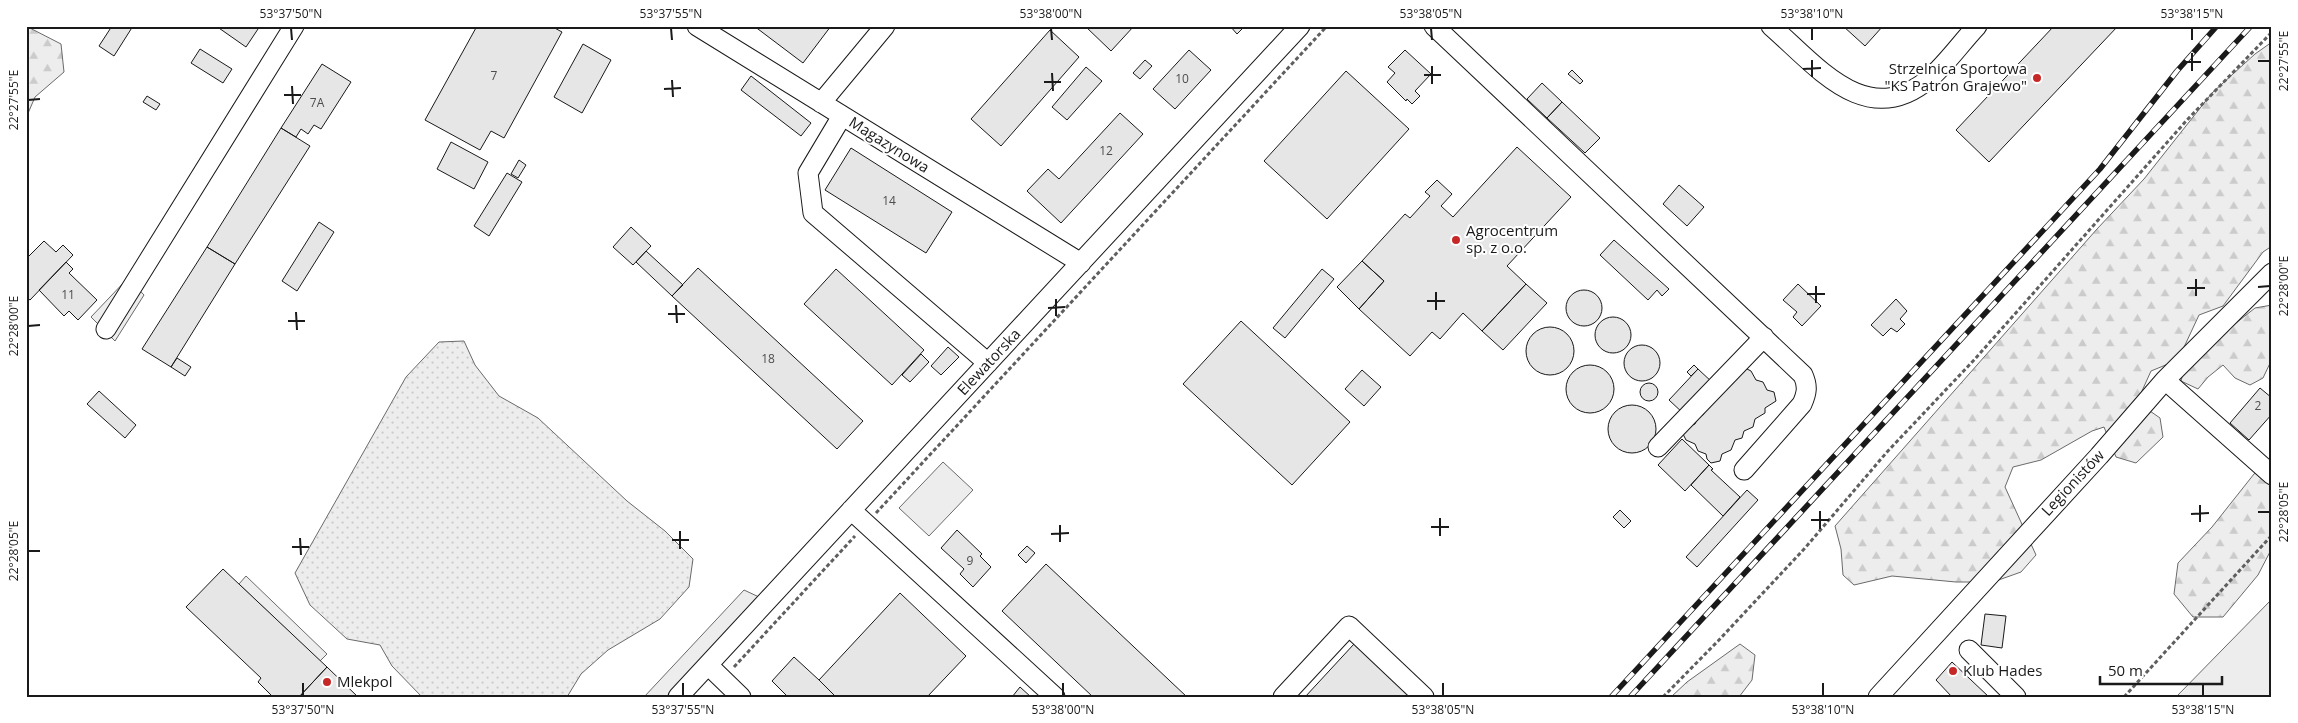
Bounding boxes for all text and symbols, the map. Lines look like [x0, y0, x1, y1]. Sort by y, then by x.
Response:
text: 53°37'50"N [260, 5, 322, 22]
text: 53°37'55"N [640, 5, 702, 22]
text: 53°38'00"N [1020, 5, 1082, 22]
text: 53°38'05"N [1400, 5, 1462, 22]
text: 53°38'10"N [1781, 5, 1843, 22]
text: 53°38'15"N [2161, 5, 2223, 22]
text: 22°27'55"E [2275, 31, 2292, 91]
place label: Strzelnica Sportowa "KS Patron Grajewo" [1885, 58, 2027, 95]
house number: 7 [491, 67, 498, 84]
text: 22°27'55"E [5, 70, 22, 130]
house number: 10 [1175, 70, 1189, 87]
marker: Strzelnica Sportowa "KS Patron Grajewo" [2031, 72, 2043, 84]
house number: 7A [310, 94, 325, 111]
street label: Magazynowa [846, 112, 933, 177]
house number: 12 [1099, 142, 1113, 159]
house number: 14 [882, 192, 896, 209]
place label: Agrocentrum sp. z o.o. [1466, 220, 1558, 257]
marker: Agrocentrum sp. z o.o. [1450, 234, 1462, 246]
text: 22°28'00"E [2275, 256, 2292, 316]
house number: 11 [61, 286, 75, 303]
text: 22°28'00"E [5, 296, 22, 356]
street label: Elewatorska [952, 324, 1024, 399]
house number: 18 [761, 350, 775, 367]
house number: 2 [2255, 397, 2262, 414]
street label: Legionistów [2037, 445, 2108, 520]
text: 22°28'05"E [2275, 482, 2292, 542]
text: 22°28'05"E [5, 521, 22, 581]
house number: 9 [967, 552, 974, 569]
scale bar [2100, 653, 2223, 685]
place label: Klub Hades [1963, 660, 2042, 680]
text: 50 m [2108, 660, 2143, 680]
marker: Klub Hades [1947, 665, 1959, 677]
place label: Mlekpol [337, 671, 393, 691]
marker: Mlekpol [321, 676, 333, 688]
text: 53°37'50"N [272, 701, 334, 718]
text: 53°37'55"N [652, 701, 714, 718]
text: 53°38'00"N [1032, 701, 1094, 718]
text: 53°38'05"N [1412, 701, 1474, 718]
text: 53°38'10"N [1792, 701, 1854, 718]
text: 53°38'15"N [2172, 701, 2234, 718]

